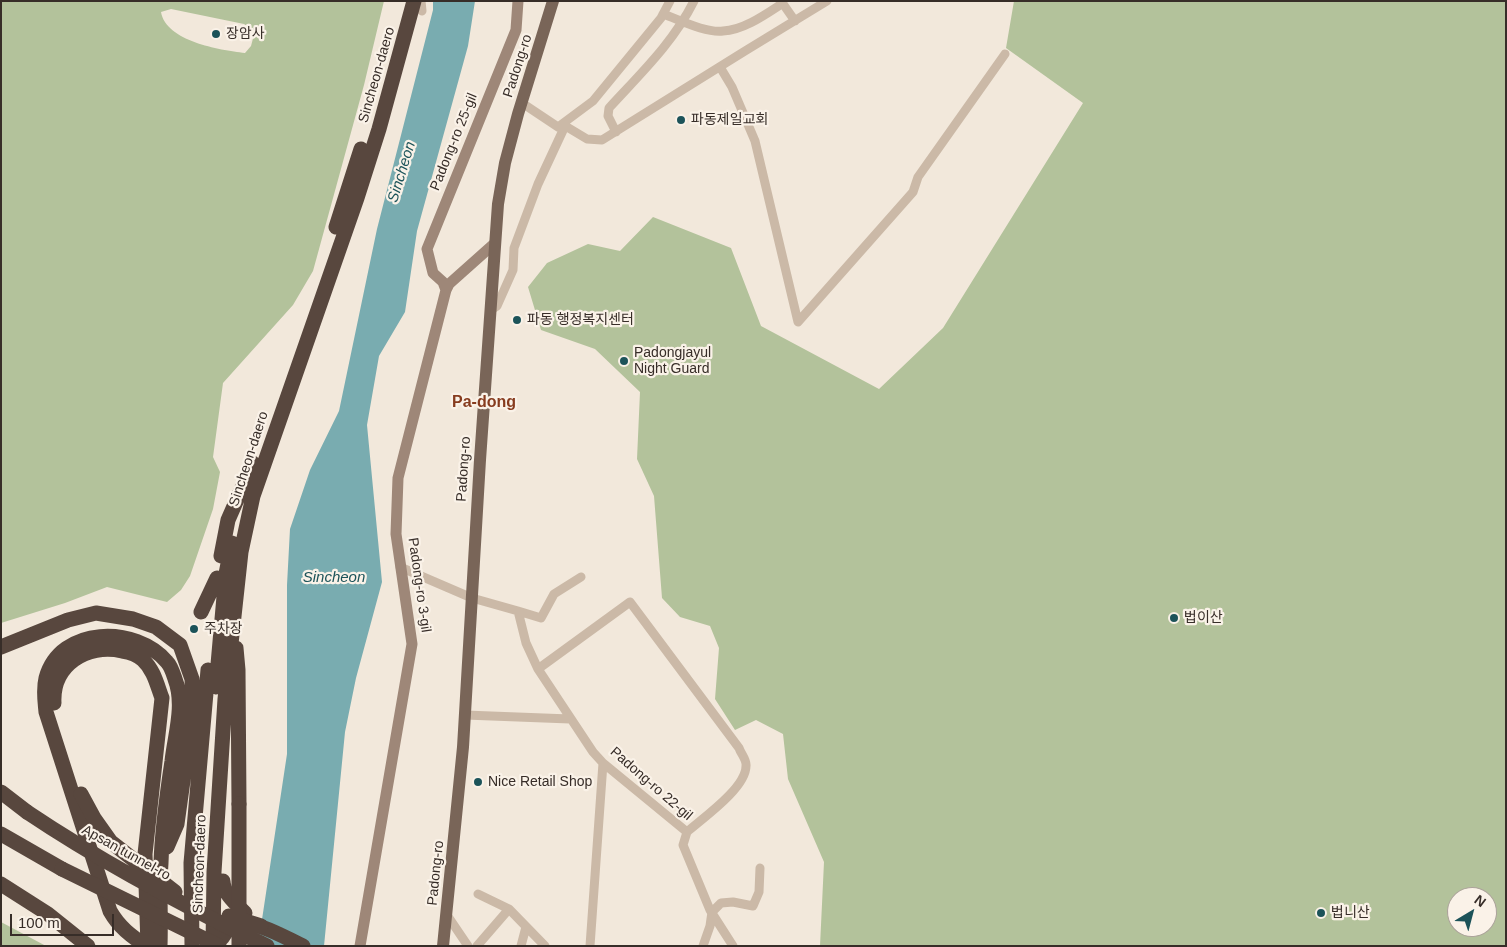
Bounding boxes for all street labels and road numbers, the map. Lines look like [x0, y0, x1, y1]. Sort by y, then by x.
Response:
street label: Sincheon-daero [355, 25, 399, 125]
street label: Padong-ro [500, 32, 536, 100]
street label: Padong-ro 25-gil [427, 91, 481, 193]
street label: Sincheon-daero [226, 409, 272, 509]
street label: Padong-ro [453, 436, 475, 502]
street label: Padong-ro 3-gil [404, 536, 434, 634]
street label: Padong-ro 22-gil [606, 744, 696, 824]
street label: Sincheon-daero [190, 814, 210, 914]
street label: Apsan tunnel-ro [79, 822, 173, 884]
street label: Padong-ro [424, 840, 448, 906]

